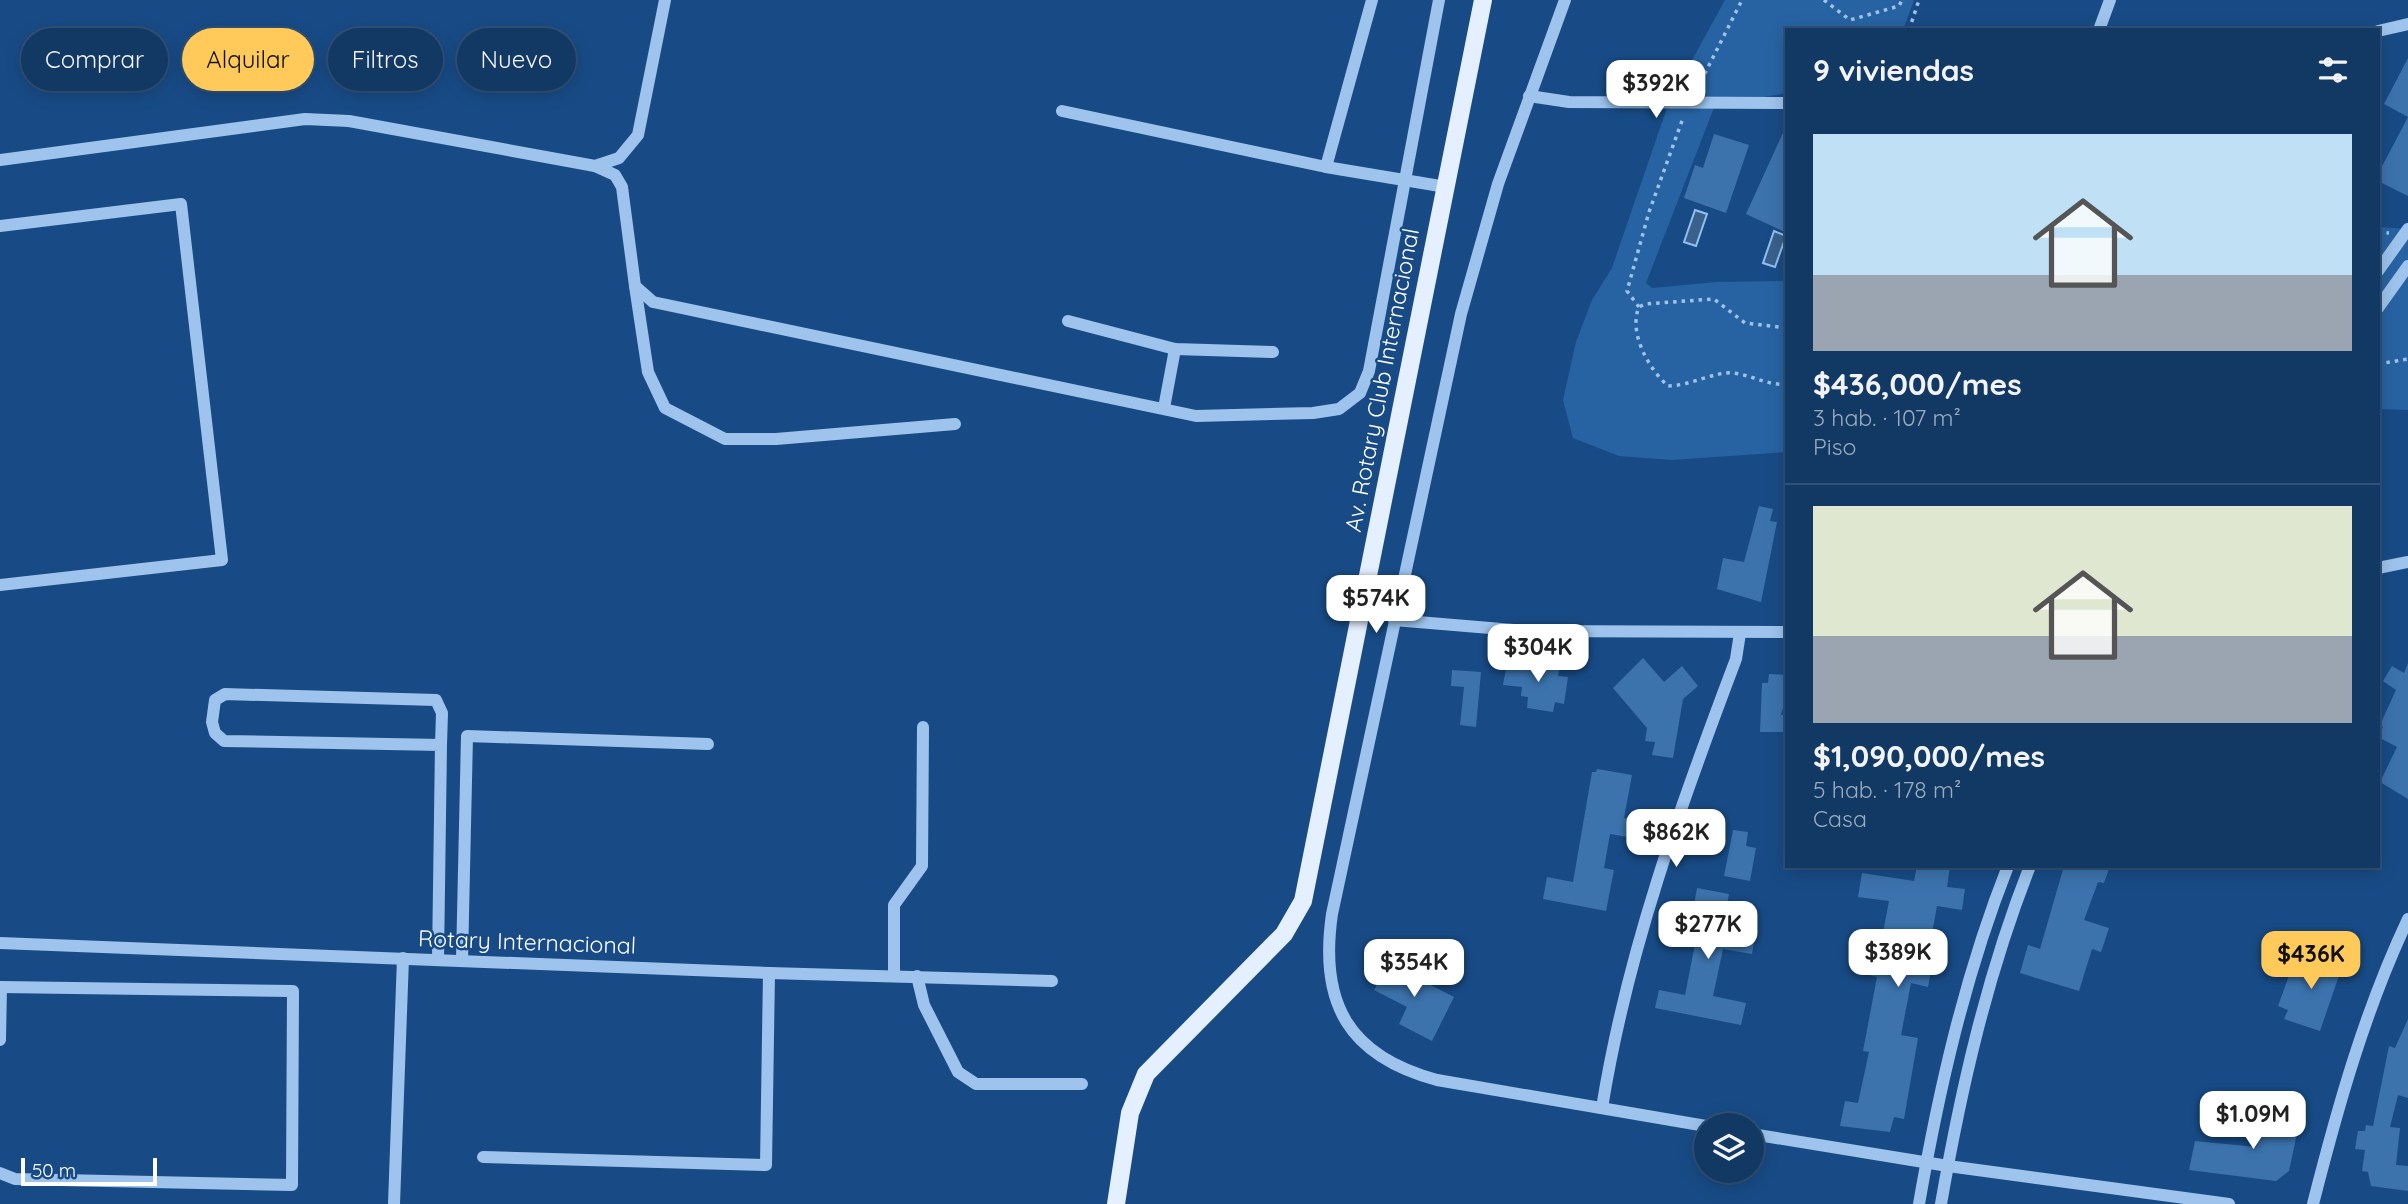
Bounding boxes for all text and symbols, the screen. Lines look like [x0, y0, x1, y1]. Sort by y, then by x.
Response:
chip: Comprar [21, 28, 168, 91]
chip: Alquilar [182, 28, 314, 91]
chip: Filtros [328, 28, 443, 91]
chip: Nuevo [457, 28, 576, 91]
text: 9 viviendas [1813, 51, 1974, 89]
icon: filters [2314, 51, 2352, 89]
pin: $392K [1607, 60, 1705, 120]
text: $392K [1622, 68, 1690, 97]
icon: home [2020, 180, 2146, 306]
street label: Av. Rotary Club Internacional [1338, 226, 1425, 534]
text: $436,000/mes [1813, 365, 2022, 403]
text: 3 hab. · 107 m² [1813, 403, 1961, 432]
text: Piso [1813, 432, 1856, 461]
icon: home [2020, 552, 2146, 678]
pin: $574K [1327, 576, 1425, 635]
text: $574K [1342, 583, 1410, 612]
pin: $304K [1489, 624, 1587, 684]
text: $304K [1504, 632, 1572, 661]
text: $1,090,000/mes [1813, 737, 2045, 775]
text: 5 hab. · 178 m² [1813, 775, 1961, 804]
text: Casa [1813, 804, 1867, 833]
pin: $862K [1627, 810, 1725, 869]
text: $862K [1642, 817, 1710, 846]
pin: $277K [1659, 902, 1757, 961]
text: $277K [1674, 909, 1742, 938]
street label: Rotary Internacional [417, 923, 637, 960]
pin: $389K [1849, 930, 1947, 989]
pin: $436K [2262, 932, 2360, 991]
text: $389K [1865, 937, 1931, 966]
text: $436K [2277, 939, 2345, 968]
pin: $354K [1365, 940, 1463, 999]
text: $354K [1380, 947, 1448, 976]
pin: $1.09M [2196, 1092, 2310, 1151]
text: $1.09M [2216, 1099, 2290, 1128]
map controls [1694, 1113, 1764, 1183]
button: layers [1694, 1113, 1764, 1183]
scale bar [21, 1155, 158, 1187]
text: 50 m [32, 1158, 76, 1182]

